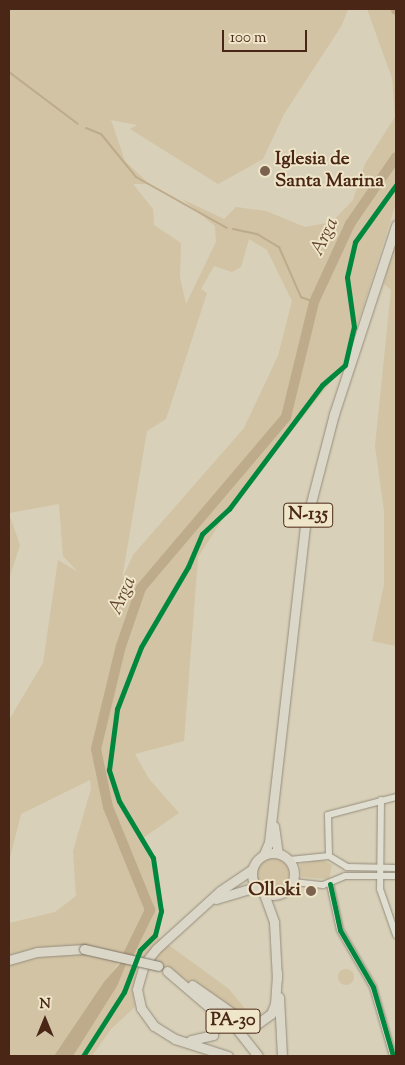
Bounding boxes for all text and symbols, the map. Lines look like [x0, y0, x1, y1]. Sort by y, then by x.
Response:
scale bar [225, 20, 310, 52]
text: 100 m [230, 28, 266, 49]
place label: Iglesia de Santa Marina [275, 149, 384, 193]
marker: Iglesia de Santa Marina [259, 165, 271, 177]
water label: Arga [306, 214, 344, 260]
road number: N-135 [283, 500, 333, 530]
water label: Arga [104, 573, 142, 619]
place label: Olloki [248, 880, 301, 902]
marker: Olloki [305, 885, 317, 897]
north arrow [20, 995, 70, 1045]
text: N [39, 995, 51, 1015]
road number: PA-30 [206, 1006, 260, 1036]

